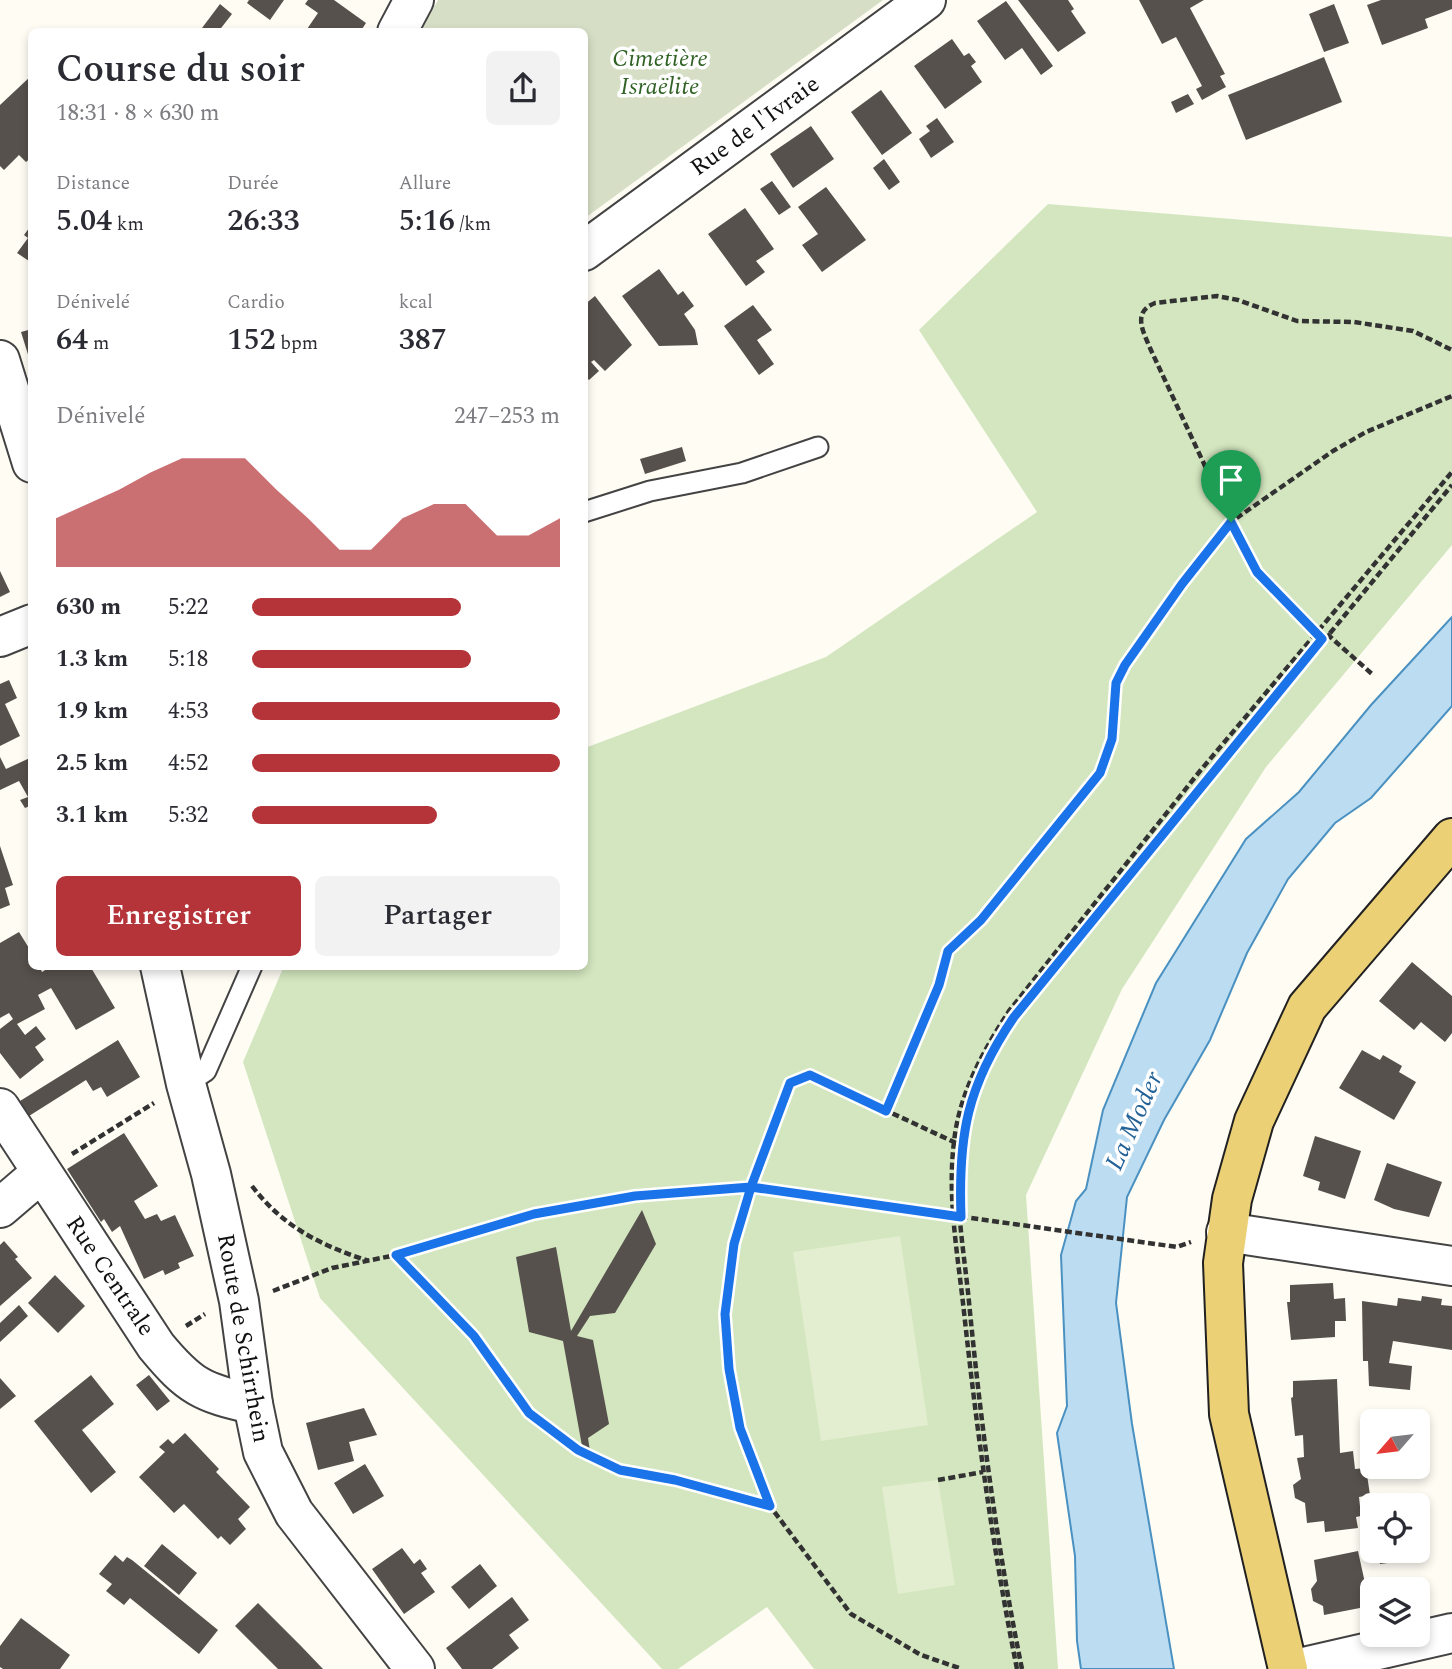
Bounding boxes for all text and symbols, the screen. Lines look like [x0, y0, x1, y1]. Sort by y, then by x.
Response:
text: Course du soir [56, 41, 305, 99]
park label: Cimetière Israëlite [612, 41, 708, 105]
button: share [486, 51, 560, 125]
street label: Rue de l'Ivraie [683, 67, 827, 185]
text: 18:31 · 8 × 630 m [56, 96, 220, 131]
text: Distance [56, 169, 130, 198]
text: Durée [227, 169, 279, 198]
text: Allure [399, 169, 451, 198]
text: 5.04 [56, 198, 112, 244]
text: 26:33 [227, 198, 299, 244]
text: 5:16 [399, 198, 455, 244]
text: km [112, 210, 144, 239]
text: /km [455, 210, 491, 239]
text: Dénivelé [56, 288, 130, 317]
text: Cardio [227, 288, 285, 317]
text: kcal [399, 288, 433, 317]
text: 64 [56, 317, 88, 363]
text: 152 [227, 317, 276, 363]
text: 387 [399, 317, 447, 363]
text: m [88, 329, 109, 358]
text: bpm [276, 329, 318, 358]
text: Dénivelé [56, 399, 146, 434]
text: 247–253 m [454, 399, 560, 434]
pin [1201, 450, 1261, 522]
icon: arrive [1212, 461, 1250, 499]
text: 630 m [56, 590, 121, 625]
text: 5:22 [168, 590, 208, 625]
text: 1.3 km [56, 642, 128, 677]
text: 5:18 [168, 642, 208, 677]
text: 1.9 km [56, 694, 128, 729]
text: 4:53 [168, 694, 208, 729]
text: 2.5 km [56, 746, 128, 781]
text: 4:52 [168, 746, 208, 781]
text: 3.1 km [56, 798, 128, 833]
text: 5:32 [168, 798, 208, 833]
button: Enregistrer [56, 876, 301, 956]
button: Partager [315, 876, 560, 956]
water label: La Moder [1094, 1064, 1174, 1177]
street label: Rue Centrale [56, 1208, 164, 1344]
street label: Route de Schirrhein [207, 1231, 279, 1445]
north arrow [1360, 1409, 1430, 1479]
map controls [1360, 1409, 1430, 1647]
button: locate [1360, 1493, 1430, 1563]
button: layers [1360, 1577, 1430, 1647]

